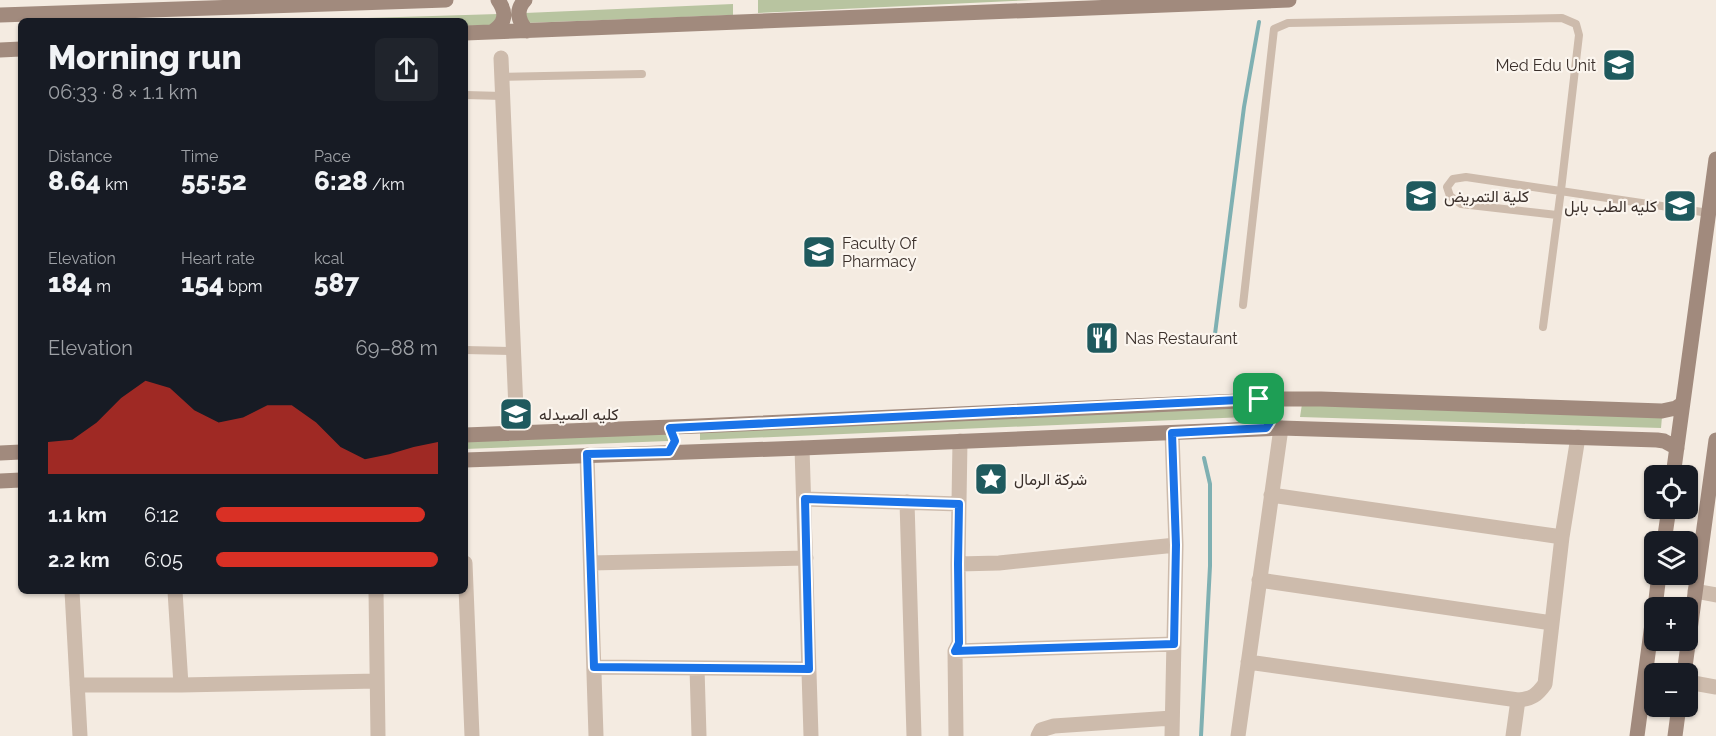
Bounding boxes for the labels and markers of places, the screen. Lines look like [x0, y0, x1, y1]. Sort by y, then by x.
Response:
school or university icon: Med Edu Unit [1601, 47, 1637, 83]
place label: Med Edu Unit [1495, 56, 1597, 75]
school or university icon: كلية التمريض [1403, 178, 1439, 214]
place label: كلية التمريض [1444, 187, 1529, 207]
school or university icon: كليه الطب بابل [1662, 188, 1698, 224]
place label: كليه الطب بابل [1564, 197, 1657, 217]
school or university icon: Faculty Of Pharmacy [801, 234, 837, 270]
place label: Faculty Of Pharmacy [842, 234, 917, 271]
restaurant icon: Nas Restaurant [1084, 320, 1120, 356]
place label: Nas Restaurant [1125, 329, 1238, 348]
pin [1233, 373, 1284, 424]
school or university icon: كليه الصيدله [498, 396, 534, 432]
place label: كليه الصيدله [539, 405, 619, 424]
place icon: شركة الرمال [973, 461, 1009, 497]
place label: شركة الرمال [1014, 470, 1087, 490]

